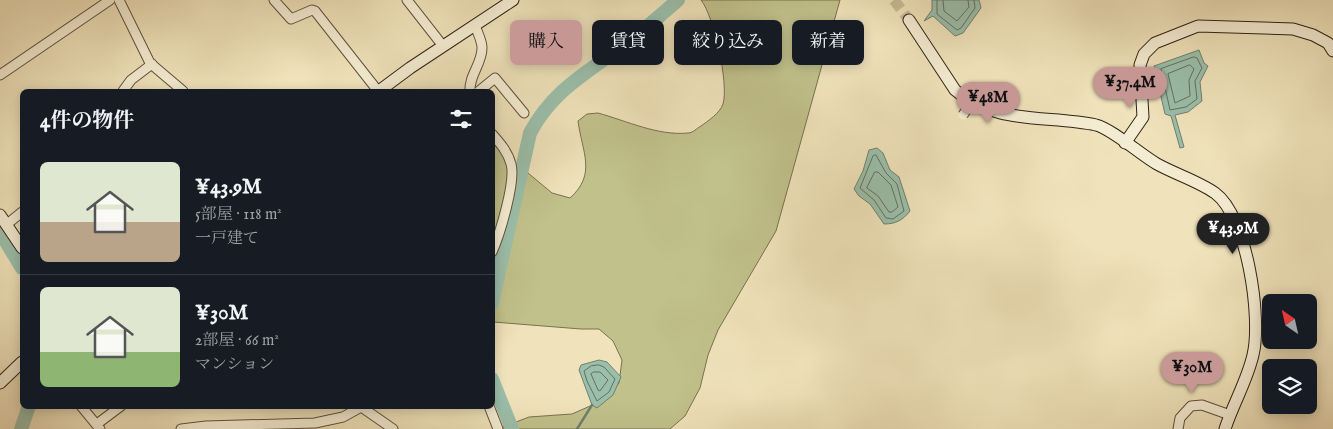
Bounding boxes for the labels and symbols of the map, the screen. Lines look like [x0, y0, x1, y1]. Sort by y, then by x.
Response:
pin: ¥37.4M [1089, 66, 1171, 109]
pin: ¥48M [958, 82, 1018, 124]
pin: ¥43.9M [1192, 212, 1274, 255]
north arrow [1262, 294, 1318, 349]
pin: ¥30M [1162, 352, 1222, 394]

